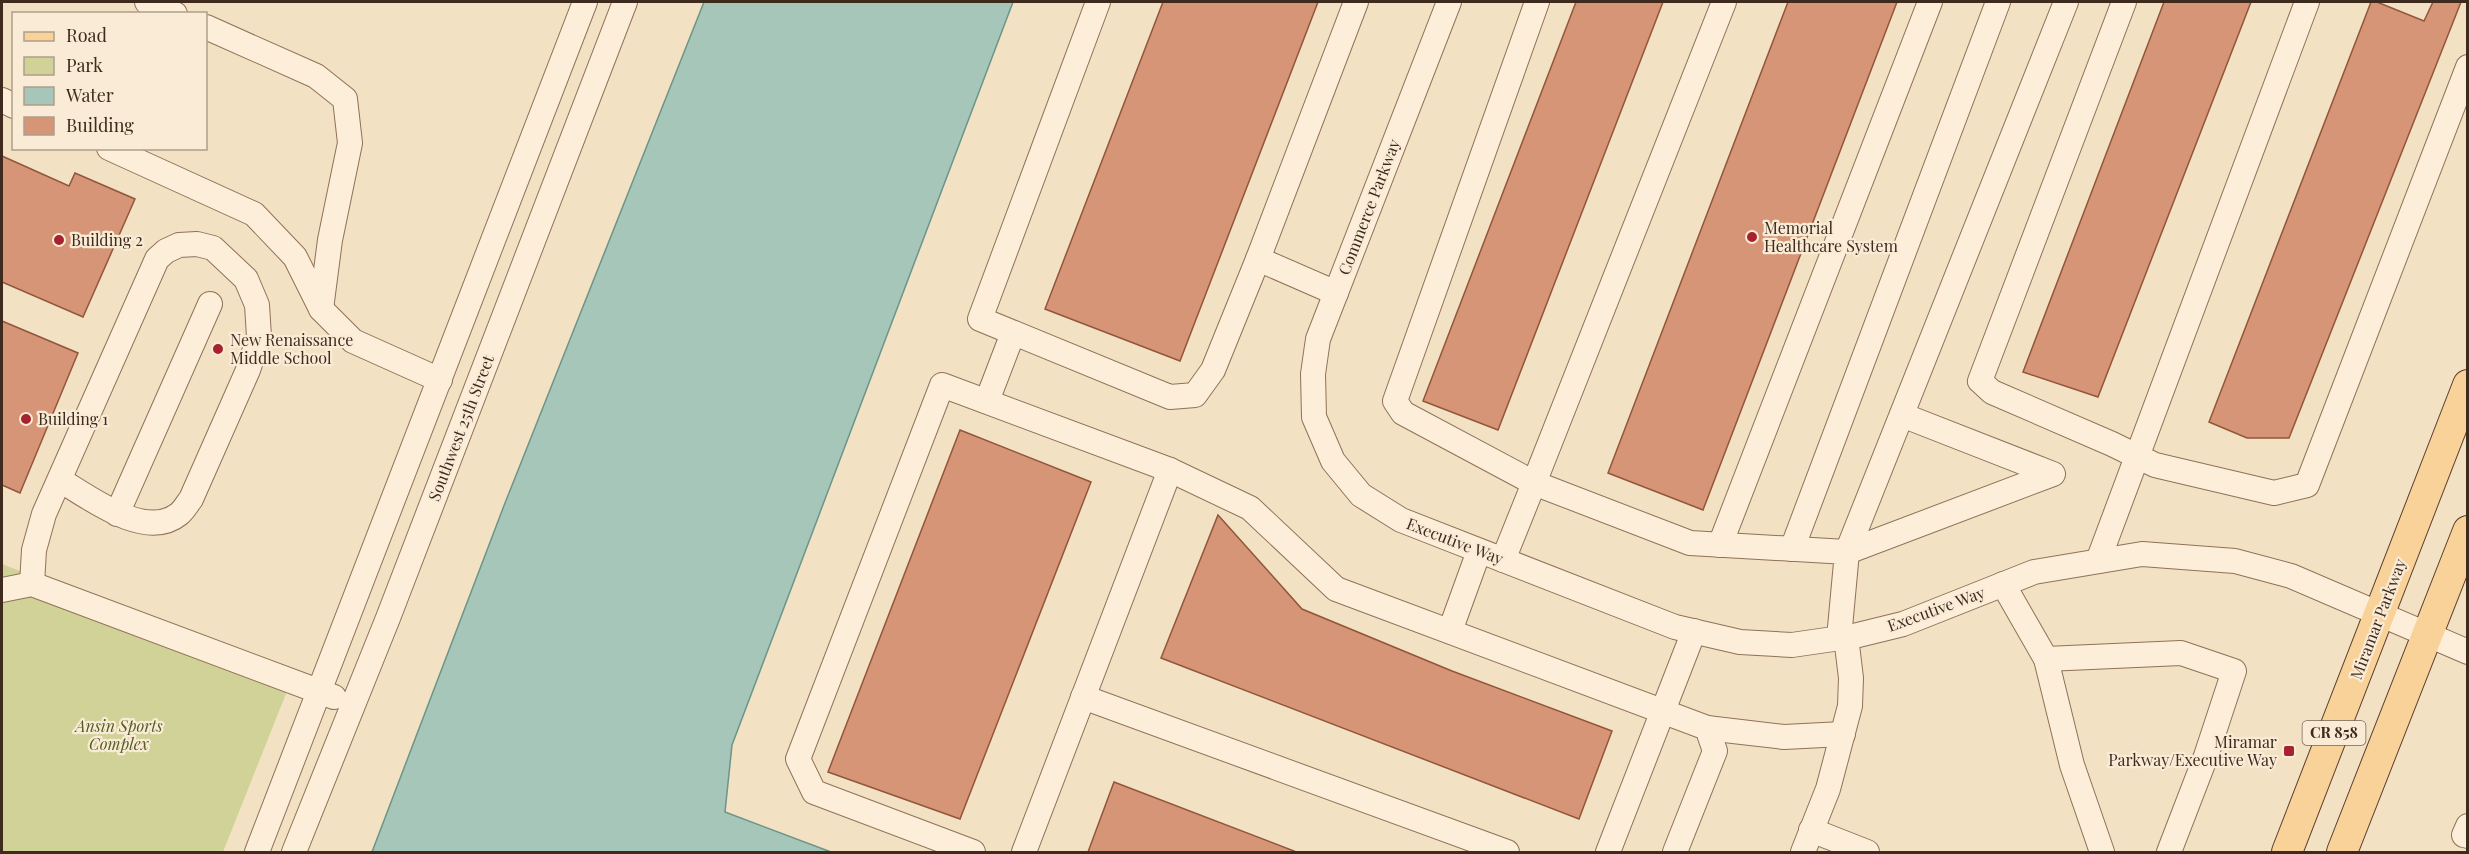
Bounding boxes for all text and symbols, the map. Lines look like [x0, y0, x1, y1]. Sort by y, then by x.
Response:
legend [12, 12, 207, 150]
text: Road [66, 23, 107, 47]
text: Park [66, 53, 103, 77]
text: Water [65, 83, 114, 107]
text: Building [66, 113, 134, 137]
street label: Commerce Parkway [1333, 136, 1404, 278]
place label: Memorial Healthcare System [1764, 217, 1898, 256]
place label: Building 2 [71, 229, 143, 250]
marker: Memorial Healthcare System [1745, 230, 1759, 244]
marker: Building 2 [52, 233, 66, 247]
place label: New Renaissance Middle School [230, 329, 353, 368]
marker: New Renaissance Middle School [211, 342, 225, 356]
street label: Southwest 25th Street [423, 352, 498, 504]
place label: Building 1 [38, 408, 108, 429]
marker: Building 1 [19, 412, 33, 426]
street label: Executive Way [1404, 512, 1507, 569]
street label: Miramar Parkway [2345, 555, 2410, 682]
street label: Executive Way [1884, 581, 1987, 636]
park label: Ansin Sports Complex [73, 715, 163, 754]
road number: CR 858 [2302, 721, 2366, 745]
place label: Miramar Parkway/Executive Way [2108, 731, 2277, 770]
marker: Miramar Parkway/Executive Way [2282, 744, 2296, 758]

